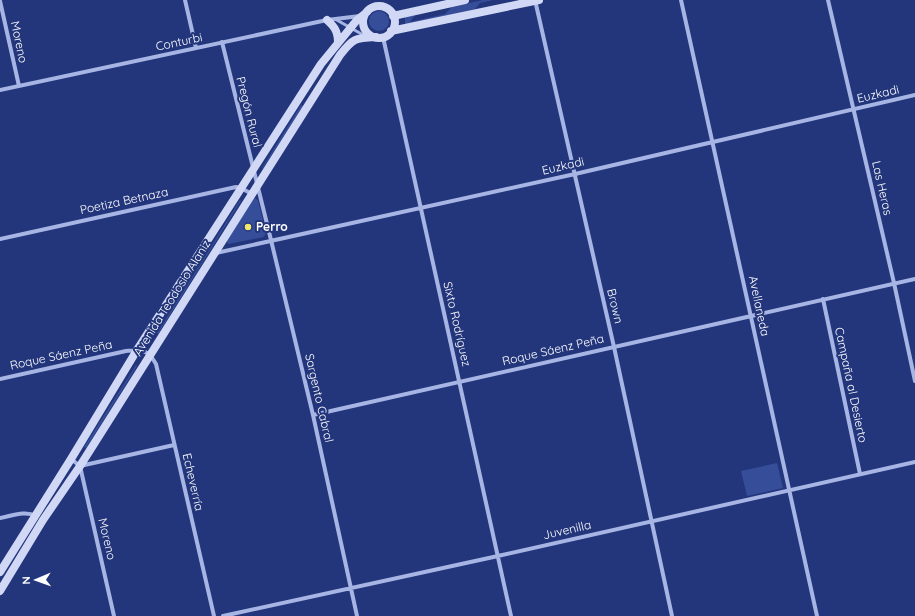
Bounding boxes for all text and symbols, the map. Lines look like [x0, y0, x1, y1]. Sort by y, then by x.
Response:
street label: Moreno [8, 20, 31, 64]
street label: Conturbi [154, 29, 204, 54]
street label: Pregón Rural [233, 75, 266, 149]
street label: Euzkadi [855, 81, 900, 106]
street label: Euzkadi [540, 153, 585, 178]
street label: Las Heras [869, 159, 896, 217]
street label: Poetiza Betnaza [78, 184, 169, 217]
place label: Perro [256, 219, 288, 234]
marker: Perro [243, 222, 253, 232]
street label: Avenida Teodosio Alaniz [130, 237, 214, 359]
street label: Avellaneda [746, 274, 773, 338]
street label: Sixto Rodríguez [440, 280, 475, 368]
street label: Brown [604, 287, 627, 325]
street label: Campaña al Desierto [832, 326, 871, 444]
street label: Roque Sáenz Peña [500, 330, 605, 369]
street label: Roque Sáenz Peña [8, 336, 113, 373]
street label: Sargento Cabral [302, 352, 337, 444]
street label: Echeverría [180, 452, 207, 512]
street label: Moreno [95, 516, 120, 561]
street label: Juvenilla [541, 517, 592, 542]
north arrow [16, 560, 56, 600]
text: N [19, 576, 33, 585]

